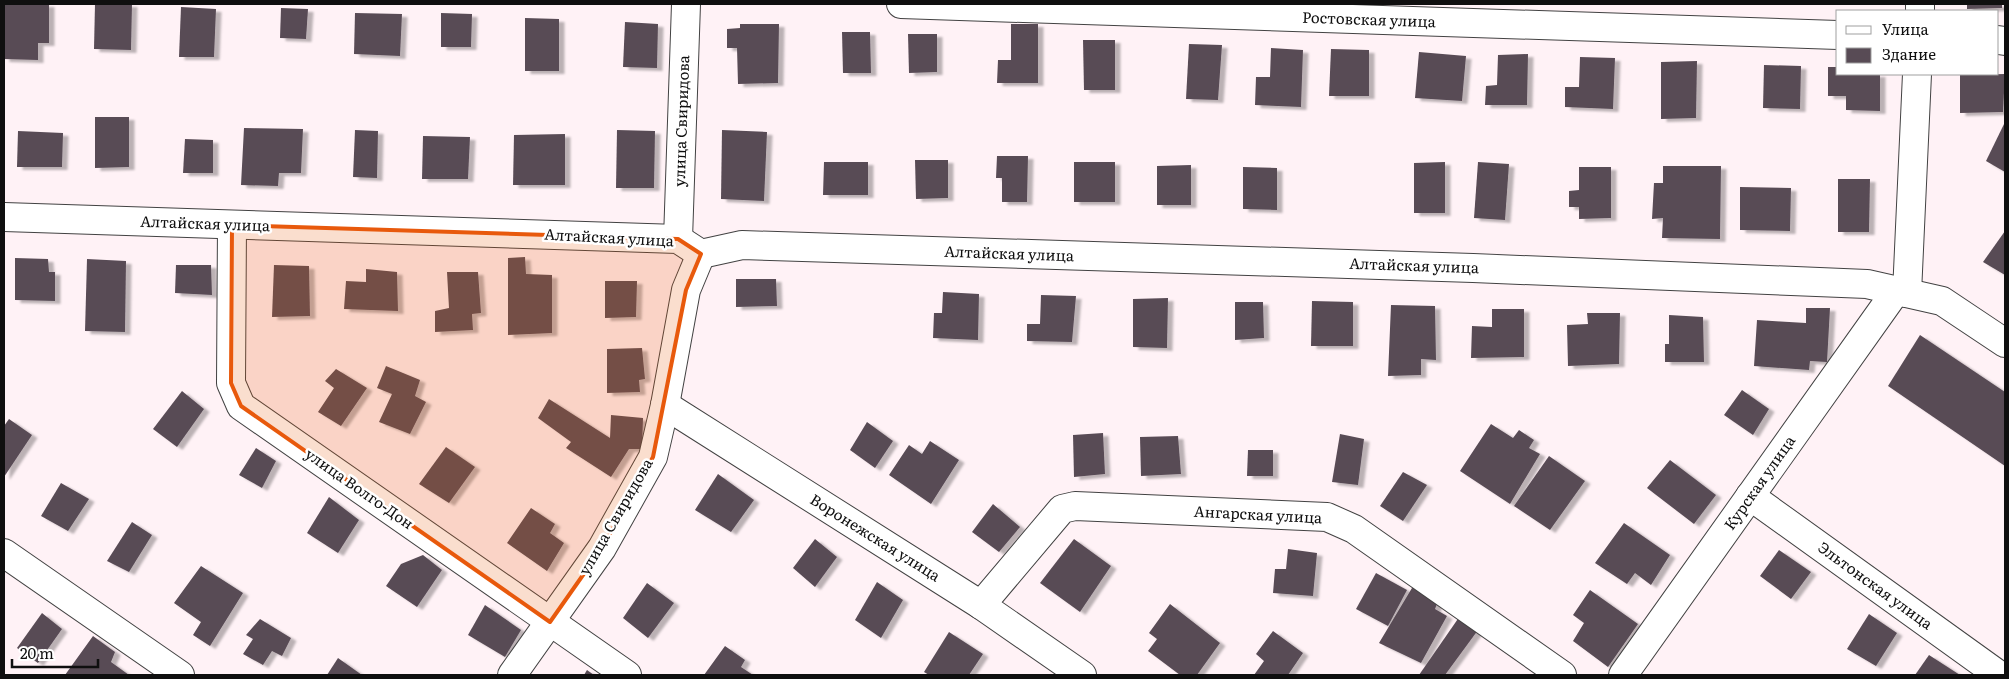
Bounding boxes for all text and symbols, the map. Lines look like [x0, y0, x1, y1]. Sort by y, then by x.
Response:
street label: Ростовская улица [1302, 5, 1437, 32]
legend [1836, 10, 1999, 75]
text: Улица [1882, 17, 1930, 40]
text: Здание [1882, 42, 1936, 65]
street label: улица Свиридова [667, 54, 694, 187]
street label: Алтайская улица [140, 209, 271, 236]
street label: Алтайская улица [544, 222, 675, 251]
street label: Алтайская улица [944, 239, 1075, 266]
street label: Алтайская улица [1349, 251, 1480, 278]
street label: Курская улица [1718, 429, 1801, 534]
street label: улица Волго-Дон [301, 442, 419, 534]
street label: улица Свиридова [572, 453, 658, 579]
street label: Воронежская улица [806, 487, 946, 587]
street label: Ангарская улица [1193, 499, 1324, 528]
street label: Эльтонская улица [1814, 535, 1939, 635]
scale bar [12, 636, 99, 668]
text: 20 m [20, 641, 54, 664]

